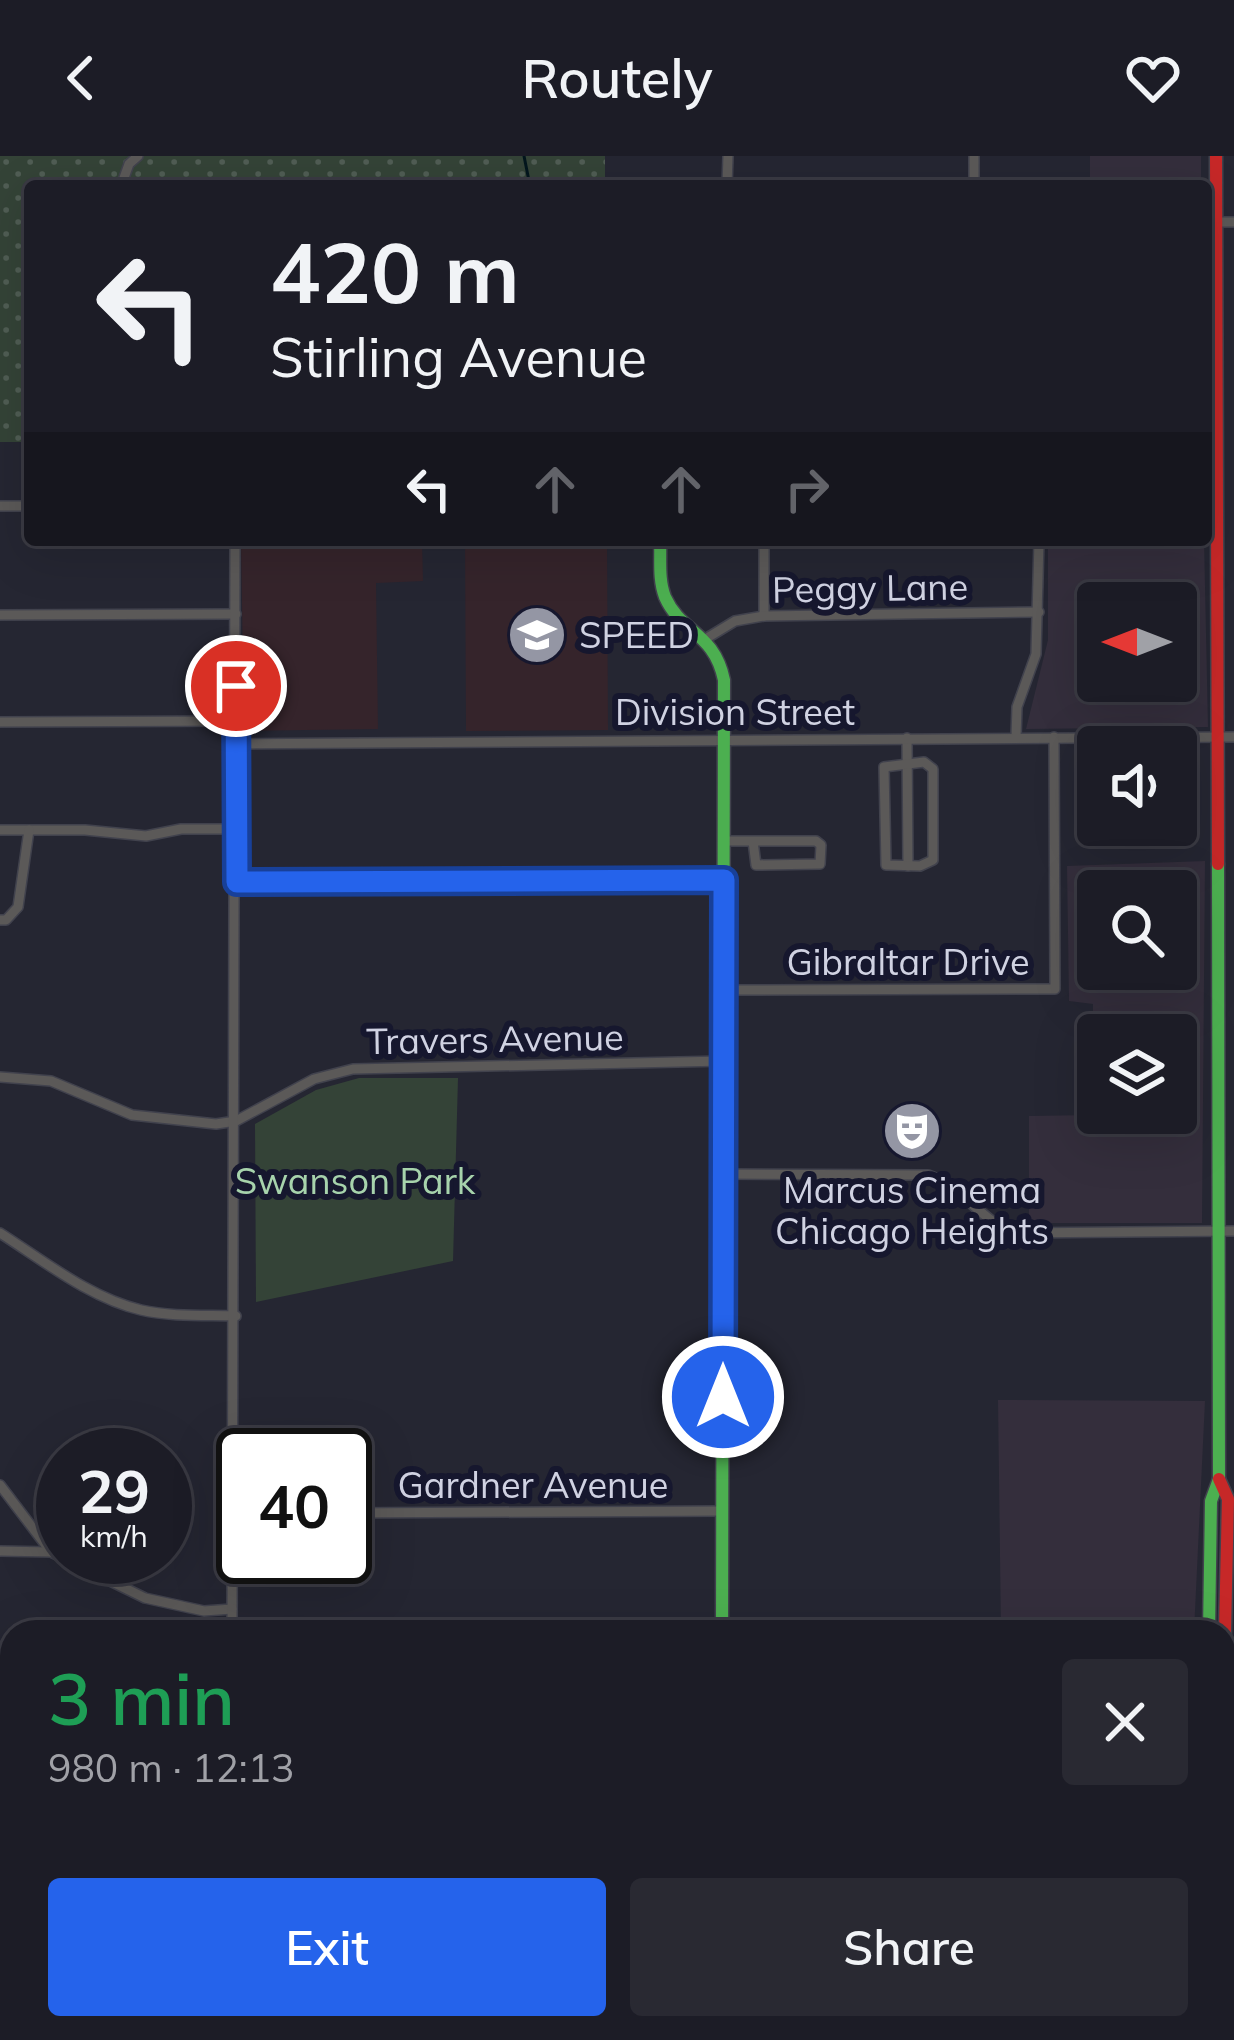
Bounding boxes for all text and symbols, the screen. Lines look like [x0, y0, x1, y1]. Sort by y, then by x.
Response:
text: Routely [521, 44, 713, 112]
icon: back [48, 45, 114, 111]
icon: heart [1120, 45, 1186, 111]
text: 420 m [270, 219, 520, 324]
icon: left [72, 228, 228, 384]
text: Stirling Avenue [270, 323, 647, 391]
icon: left [396, 456, 462, 522]
icon: ahead [522, 456, 588, 522]
icon: ahead [648, 456, 714, 522]
icon: right [774, 456, 840, 522]
street label: Peggy Lane [772, 563, 968, 612]
north arrow [1077, 582, 1197, 702]
map controls [1077, 582, 1197, 1134]
school or university icon: SPEED [506, 604, 568, 666]
place label: SPEED [579, 612, 694, 657]
pin [185, 635, 287, 737]
icon: arrive [203, 653, 269, 719]
street label: Division Street [615, 689, 855, 734]
button: sound [1077, 726, 1197, 846]
button: search [1077, 870, 1197, 990]
street label: Gibraltar Drive [786, 939, 1030, 984]
street label: Travers Avenue [366, 1014, 624, 1063]
button: layers [1077, 1014, 1197, 1134]
theatre icon: Marcus Cinema Chicago Heights [881, 1100, 943, 1162]
park label: Swanson Park [235, 1158, 476, 1203]
place label: Marcus Cinema Chicago Heights [775, 1167, 1049, 1253]
position arrow [660, 1334, 786, 1460]
speed limit sign: 40 [216, 1428, 372, 1584]
text: 29 [78, 1453, 150, 1528]
street label: Gardner Avenue [398, 1462, 668, 1507]
text: km/h [80, 1517, 148, 1555]
text: 3 min [48, 1653, 235, 1743]
button: close [1062, 1659, 1188, 1785]
text: 980 m · 12:13 [48, 1743, 294, 1792]
button: Exit [48, 1878, 606, 2016]
button: Share [630, 1878, 1188, 2016]

